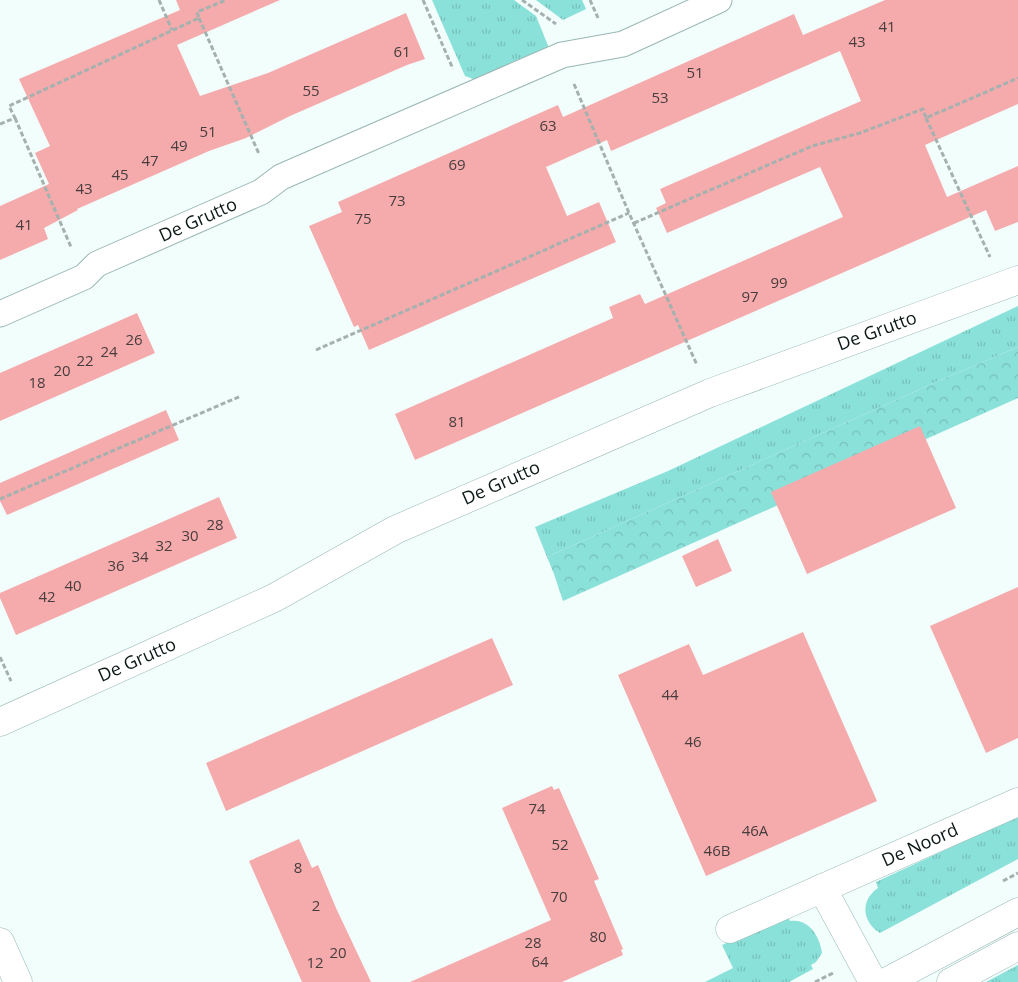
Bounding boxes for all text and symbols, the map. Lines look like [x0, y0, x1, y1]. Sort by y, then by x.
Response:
house number: 41 [878, 16, 896, 36]
house number: 43 [848, 31, 866, 51]
house number: 61 [393, 41, 411, 61]
house number: 51 [686, 62, 704, 82]
house number: 55 [302, 80, 320, 100]
house number: 53 [651, 87, 669, 107]
house number: 63 [539, 115, 557, 135]
house number: 51 [199, 121, 217, 141]
house number: 49 [170, 135, 188, 155]
house number: 47 [141, 150, 159, 170]
house number: 69 [448, 154, 466, 174]
house number: 45 [111, 164, 129, 184]
house number: 43 [75, 178, 93, 198]
house number: 73 [388, 190, 406, 210]
street label: De Grutto [155, 191, 240, 247]
house number: 75 [354, 208, 372, 228]
house number: 41 [15, 214, 33, 234]
house number: 99 [770, 272, 788, 292]
house number: 97 [741, 286, 759, 306]
street label: De Grutto [834, 305, 920, 356]
house number: 26 [125, 329, 143, 349]
house number: 24 [100, 341, 118, 361]
house number: 22 [76, 350, 94, 370]
house number: 20 [53, 360, 71, 380]
house number: 18 [28, 372, 46, 392]
house number: 81 [448, 411, 466, 431]
street label: De Grutto [458, 454, 543, 510]
house number: 28 [206, 514, 224, 534]
house number: 30 [181, 525, 199, 545]
house number: 32 [155, 535, 173, 555]
house number: 34 [131, 546, 149, 566]
house number: 36 [107, 555, 125, 575]
house number: 40 [64, 575, 82, 595]
house number: 42 [38, 586, 56, 606]
street label: De Grutto [94, 631, 179, 687]
house number: 44 [661, 684, 679, 704]
house number: 46 [684, 731, 702, 751]
house number: 74 [528, 798, 546, 818]
street label: De Noord [878, 817, 962, 872]
house number: 46A [742, 820, 769, 840]
house number: 52 [551, 834, 569, 854]
house number: 46B [704, 840, 730, 860]
house number: 8 [294, 857, 302, 877]
house number: 70 [550, 886, 568, 906]
house number: 2 [312, 895, 320, 915]
house number: 80 [589, 926, 607, 946]
house number: 28 [524, 932, 542, 952]
house number: 20 [329, 942, 347, 962]
house number: 64 [531, 951, 549, 971]
house number: 12 [306, 952, 324, 972]

